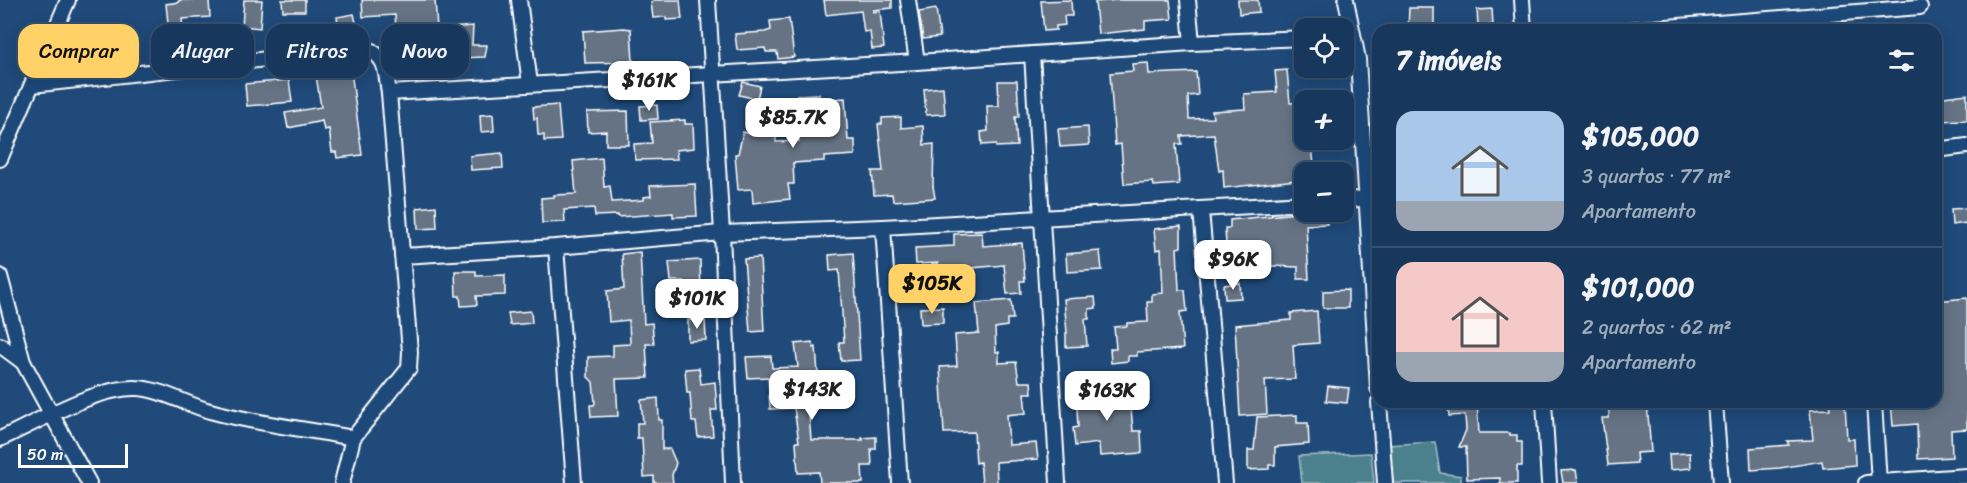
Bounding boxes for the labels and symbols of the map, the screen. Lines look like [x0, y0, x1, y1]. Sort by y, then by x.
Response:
pin: $161K [607, 61, 691, 112]
pin: $85.7K [744, 98, 842, 149]
pin: $96K [1197, 240, 1269, 291]
pin: $105K [890, 264, 974, 315]
pin: $101K [655, 279, 739, 330]
pin: $143K [770, 370, 854, 421]
pin: $163K [1065, 371, 1149, 422]
scale bar [18, 441, 128, 468]

